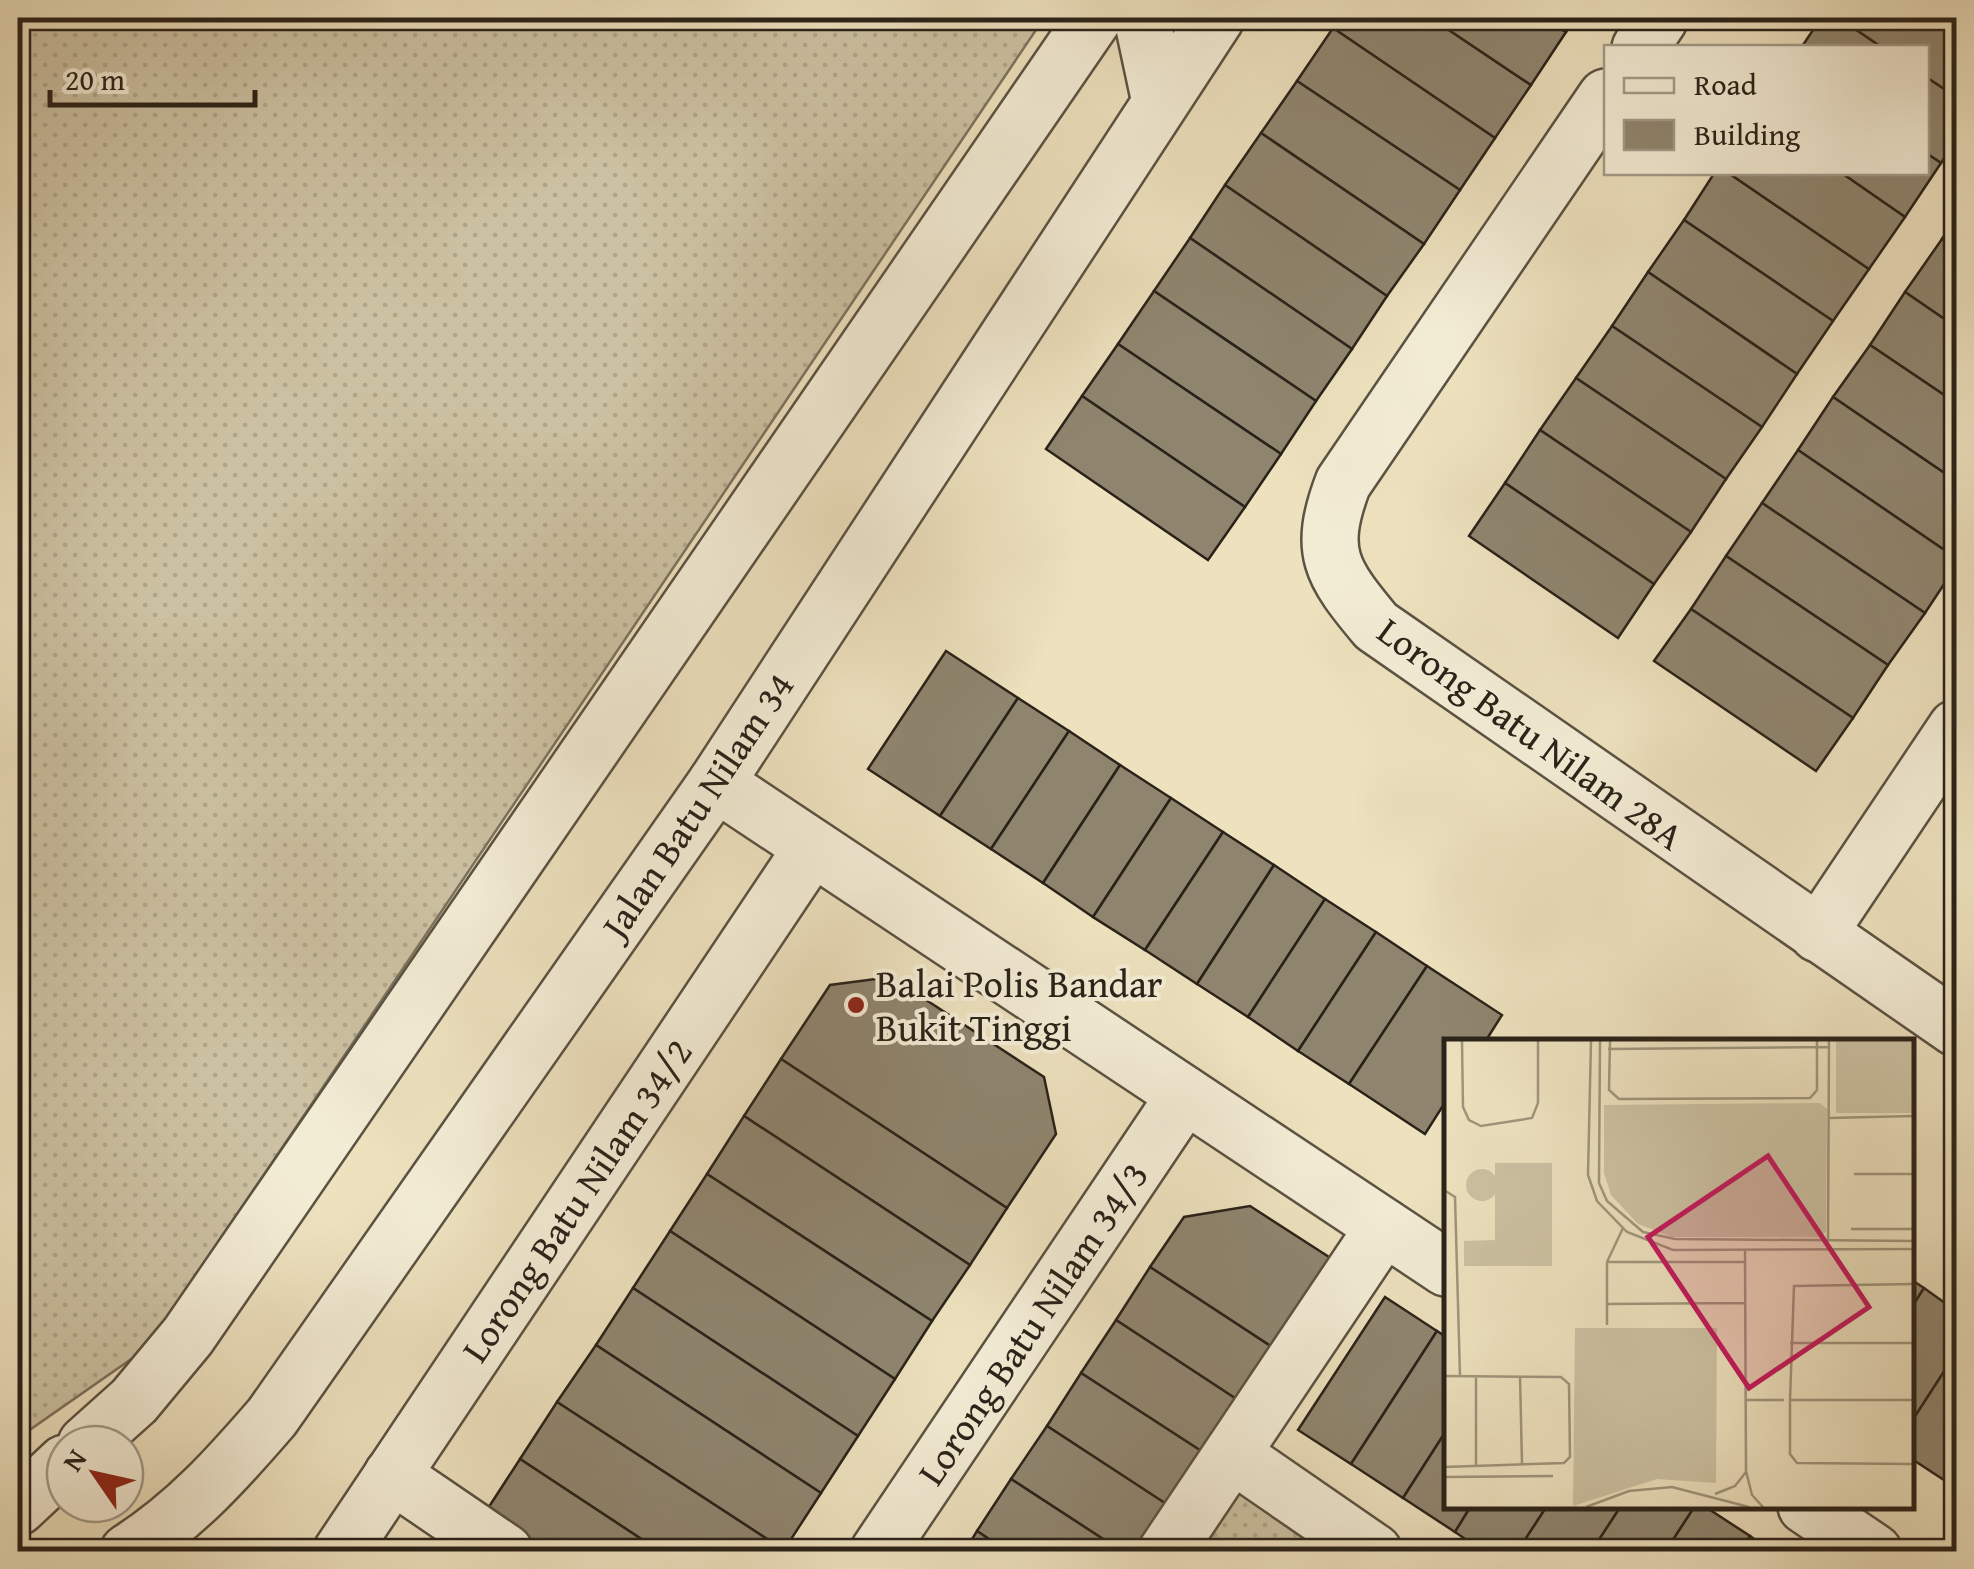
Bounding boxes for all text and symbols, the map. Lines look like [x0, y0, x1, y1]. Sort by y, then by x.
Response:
scale bar [50, 45, 255, 107]
legend [1604, 45, 1929, 175]
text: 20 m [65, 57, 125, 101]
text: Road [1694, 62, 1757, 106]
text: Building [1694, 112, 1800, 156]
street label: Lorong Batu Nilam 28A [1366, 603, 1696, 863]
street label: Jalan Batu Nilam 34 [585, 661, 807, 953]
place label: Balai Polis Bandar Bukit Tinggi [876, 955, 1163, 1055]
marker: Balai Polis Bandar Bukit Tinggi [845, 994, 867, 1016]
street label: Lorong Batu Nilam 34/2 [447, 1027, 705, 1373]
inset map [1444, 1039, 1914, 1509]
street label: Lorong Batu Nilam 34/3 [903, 1150, 1161, 1496]
north arrow [45, 1424, 145, 1524]
text: N [52, 1440, 96, 1479]

